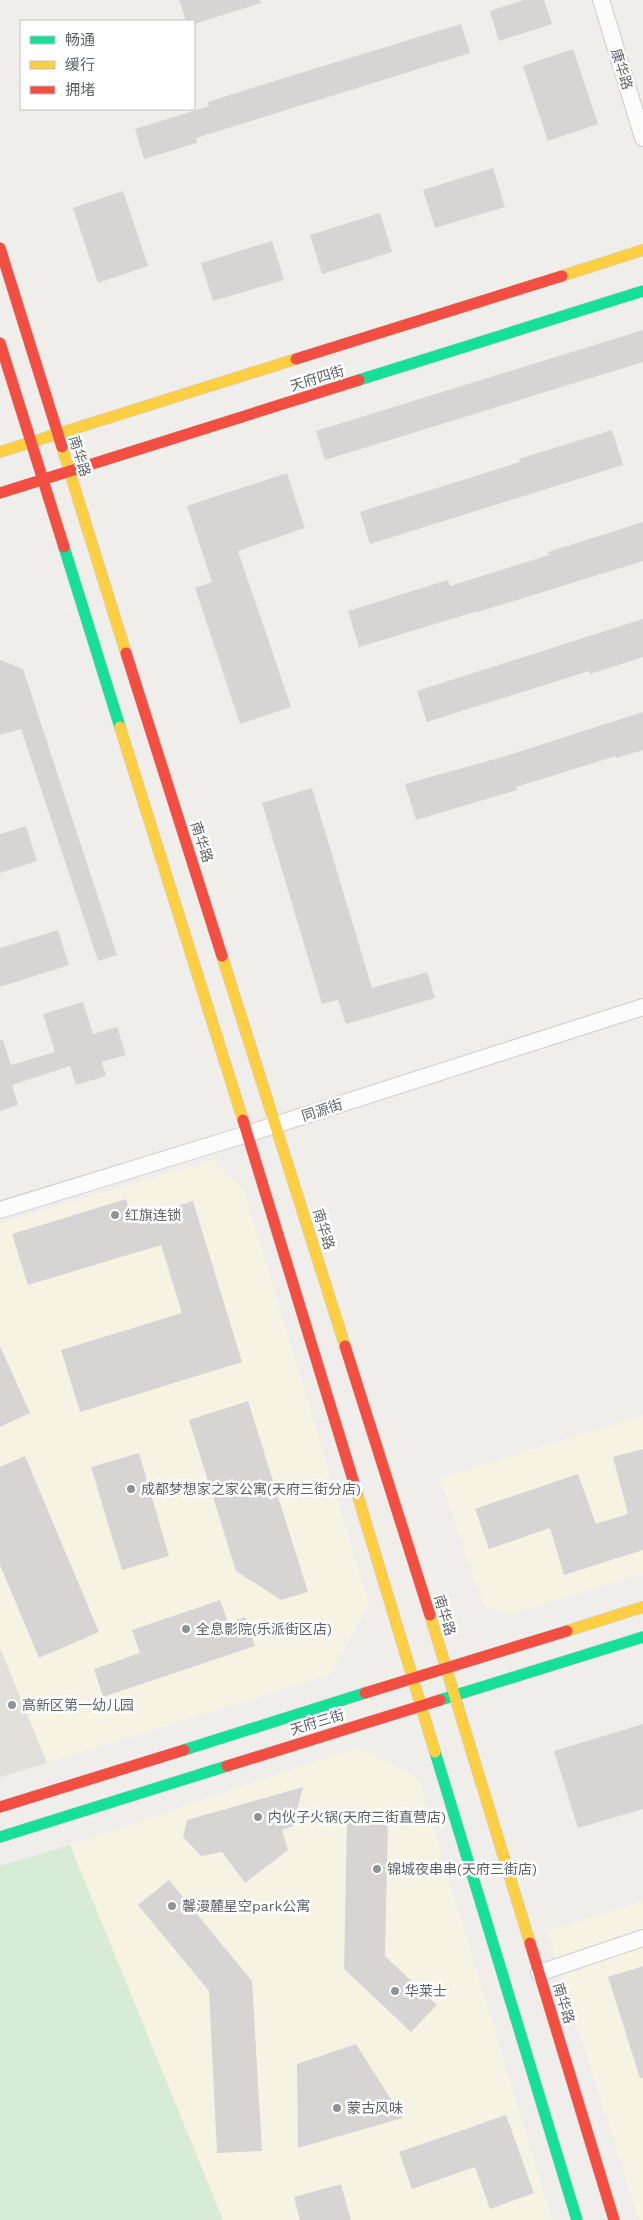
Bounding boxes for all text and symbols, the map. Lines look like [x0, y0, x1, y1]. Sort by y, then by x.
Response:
legend [20, 20, 195, 110]
text: 畅通 [65, 31, 95, 49]
street label: 康华路 [608, 47, 636, 91]
text: 缓行 [65, 56, 95, 74]
text: 拥堵 [65, 81, 95, 99]
street label: 天府四街 [288, 362, 346, 394]
street label: 南华路 [66, 434, 94, 478]
street label: 南华路 [188, 820, 216, 864]
street label: 同源街 [300, 1096, 344, 1124]
place label: 红旗连锁 [125, 1207, 181, 1223]
street label: 南华路 [310, 1207, 338, 1251]
marker: 红旗连锁 [109, 1209, 121, 1221]
place label: 成都梦想家之家公寓(天府三街分店) [141, 1481, 361, 1497]
marker: 成都梦想家之家公寓(天府三街分店) [125, 1483, 137, 1495]
street label: 南华路 [431, 1593, 459, 1637]
place label: 全息影院(乐派街区店) [196, 1621, 332, 1637]
marker: 全息影院(乐派街区店) [180, 1623, 192, 1635]
place label: 高新区第一幼儿园 [22, 1697, 134, 1713]
marker: 高新区第一幼儿园 [6, 1699, 18, 1711]
street label: 天府三街 [288, 1706, 346, 1738]
place label: 内伙子火锅(天府三街直营店) [268, 1809, 446, 1825]
marker: 内伙子火锅(天府三街直营店) [252, 1811, 264, 1823]
place label: 锦城夜串串(天府三街店) [387, 1861, 537, 1877]
marker: 锦城夜串串(天府三街店) [371, 1863, 383, 1875]
place label: 馨漫麓星空park公寓 [182, 1898, 310, 1914]
marker: 馨漫麓星空park公寓 [166, 1900, 178, 1912]
street label: 南华路 [550, 1981, 578, 2025]
place label: 华莱士 [405, 1983, 447, 1999]
marker: 华莱士 [389, 1985, 401, 1997]
place label: 蒙古风味 [347, 2100, 403, 2116]
marker: 蒙古风味 [331, 2102, 343, 2114]

